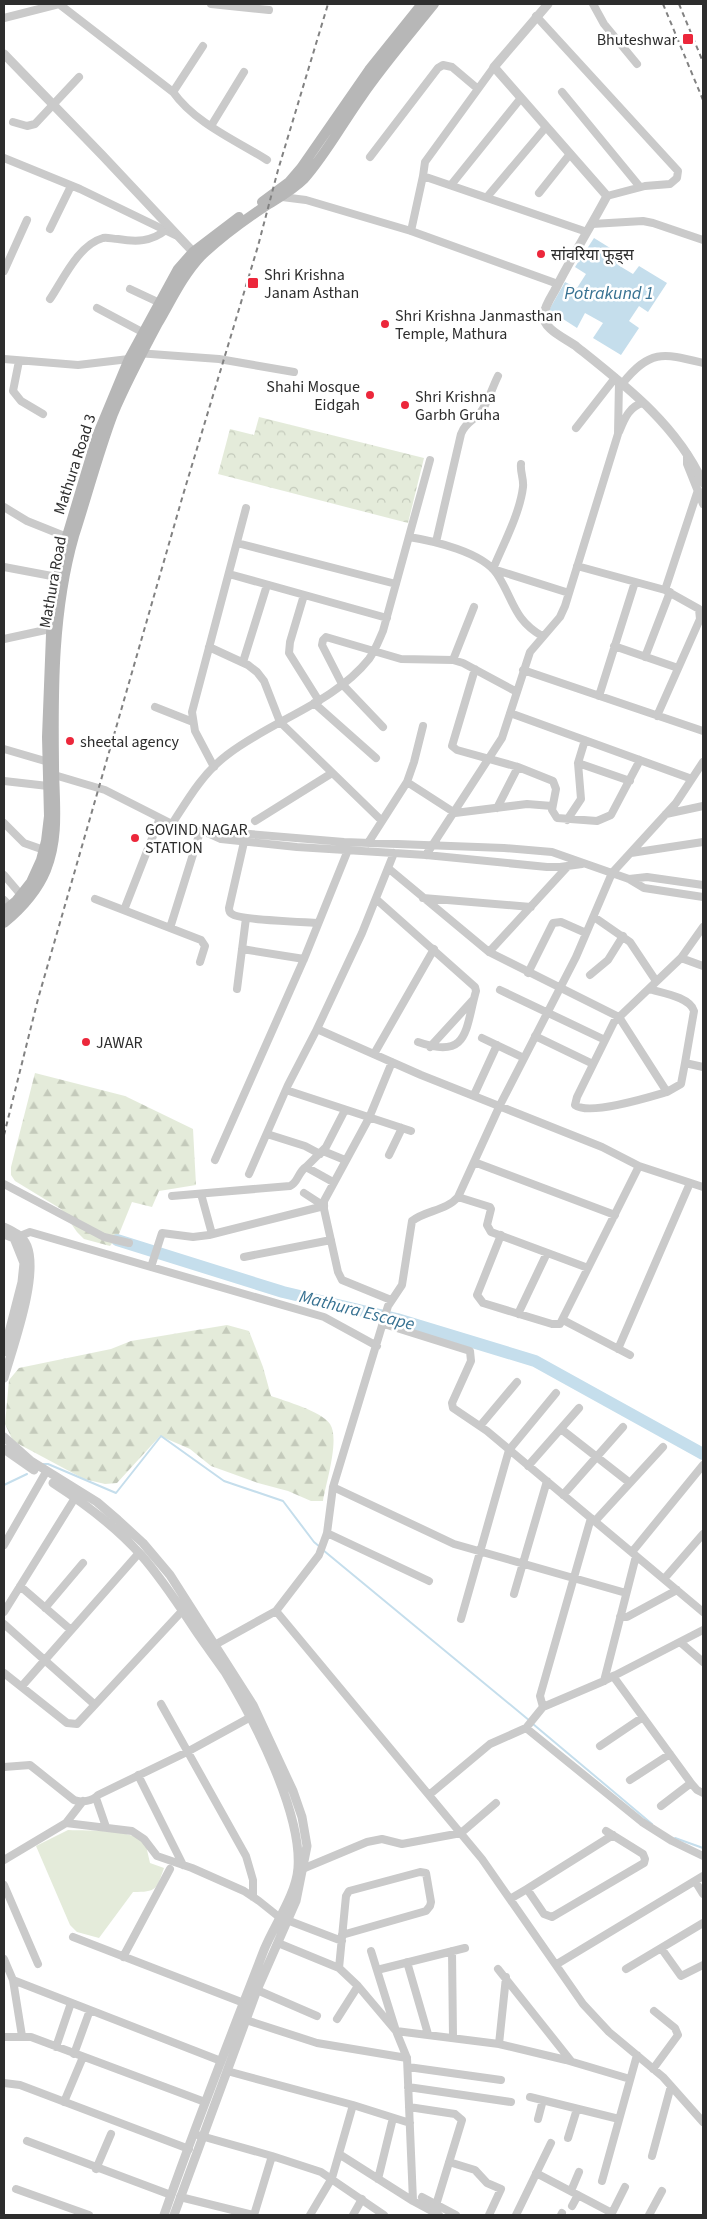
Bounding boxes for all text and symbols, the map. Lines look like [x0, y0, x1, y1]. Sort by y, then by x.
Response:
place label: Bhuteshwar [597, 29, 677, 51]
marker: Bhuteshwar [681, 32, 695, 46]
place label: सांवरिया फूड्स [551, 244, 635, 266]
marker: सांवरिया फूड्स [535, 248, 547, 260]
place label: Shri Krishna Janam Asthan [264, 264, 359, 304]
marker: Shri Krishna Janam Asthan [246, 276, 260, 290]
water label: Potrakund 1 [564, 281, 654, 306]
place label: Shri Krishna Janmasthan Temple, Mathura [395, 305, 562, 345]
marker: Shri Krishna Janmasthan Temple, Mathura [379, 318, 391, 330]
place label: Shahi Mosque Eidgah [266, 376, 360, 416]
place label: Shri Krishna Garbh Gruha [415, 386, 500, 426]
marker: Shahi Mosque Eidgah [364, 389, 376, 401]
marker: Shri Krishna Garbh Gruha [399, 399, 411, 411]
street label: Mathura Road 3 [48, 411, 102, 517]
street label: Mathura Road [34, 534, 72, 630]
place label: sheetal agency [80, 731, 180, 753]
marker: sheetal agency [64, 735, 76, 747]
place label: GOVIND NAGAR STATION [145, 819, 248, 859]
marker: GOVIND NAGAR STATION [129, 832, 141, 844]
place label: JAWAR [96, 1032, 143, 1054]
marker: JAWAR [80, 1036, 92, 1048]
water label: Mathura Escape [297, 1284, 418, 1337]

